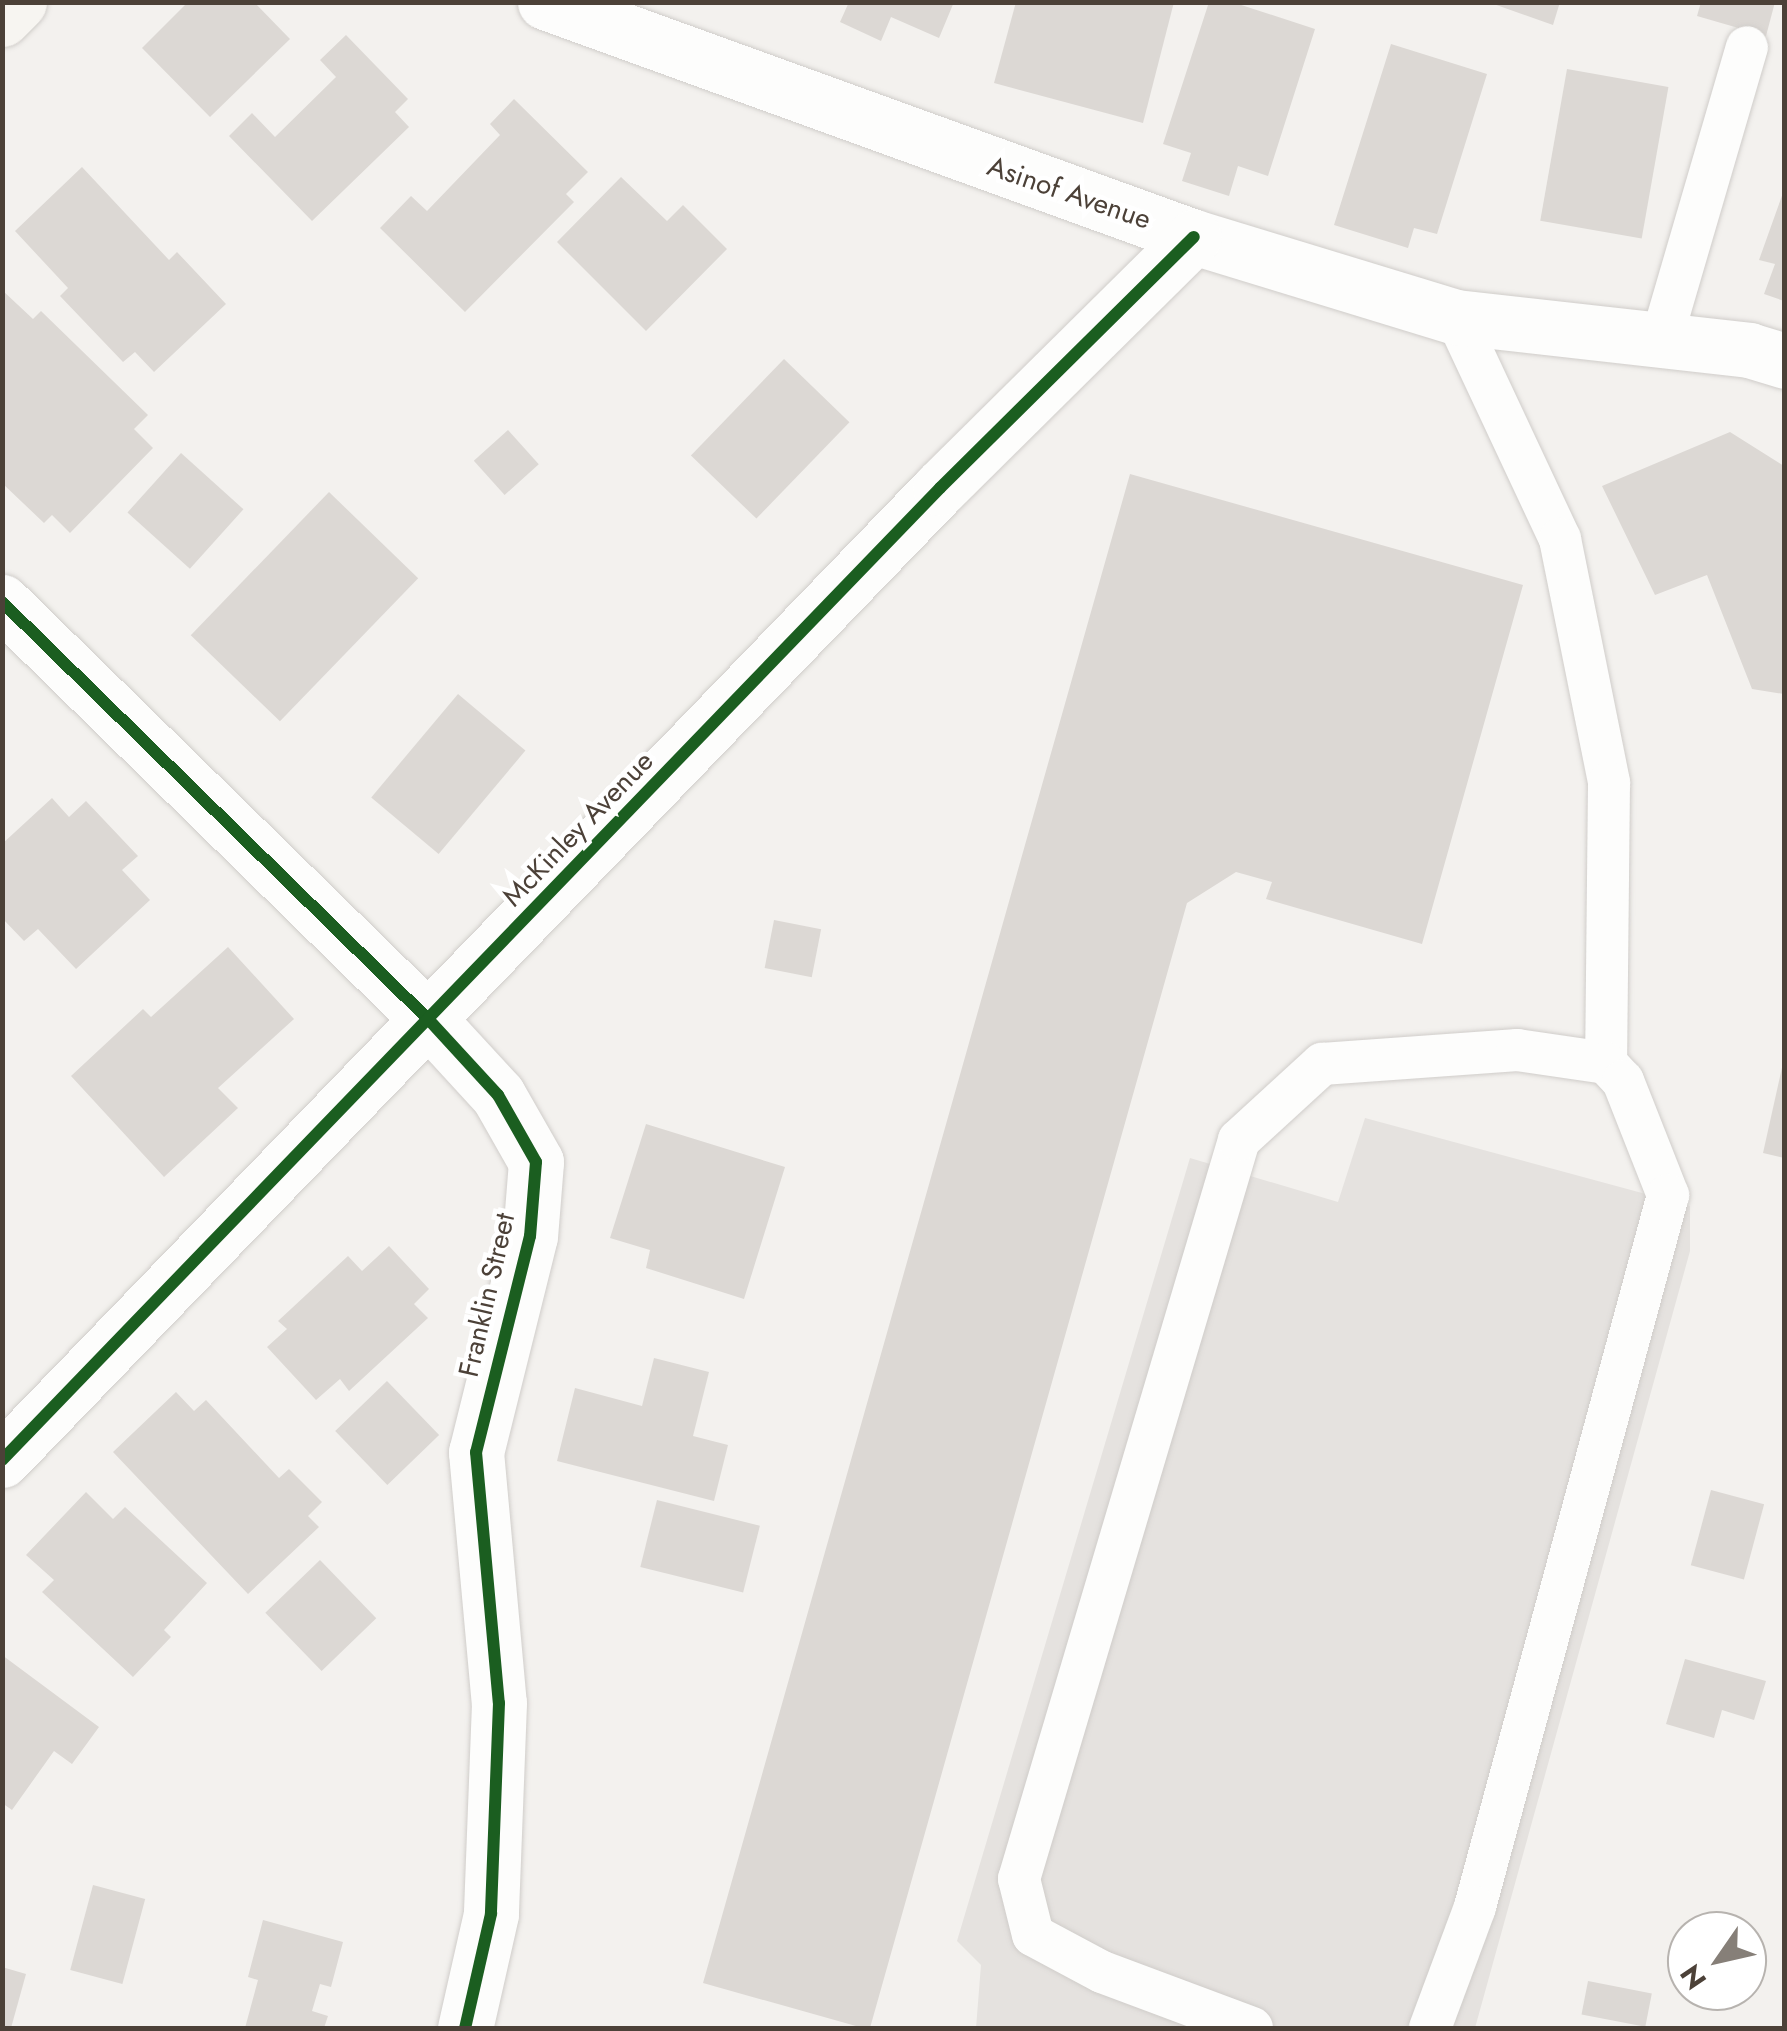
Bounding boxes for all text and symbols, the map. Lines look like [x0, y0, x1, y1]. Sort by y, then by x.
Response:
street label: Asinof Avenue [983, 149, 1155, 237]
street label: McKinley Avenue [496, 745, 660, 913]
street label: Franklin Street [452, 1210, 522, 1380]
north arrow [1667, 1911, 1767, 2011]
text: N [1670, 1956, 1717, 1998]

